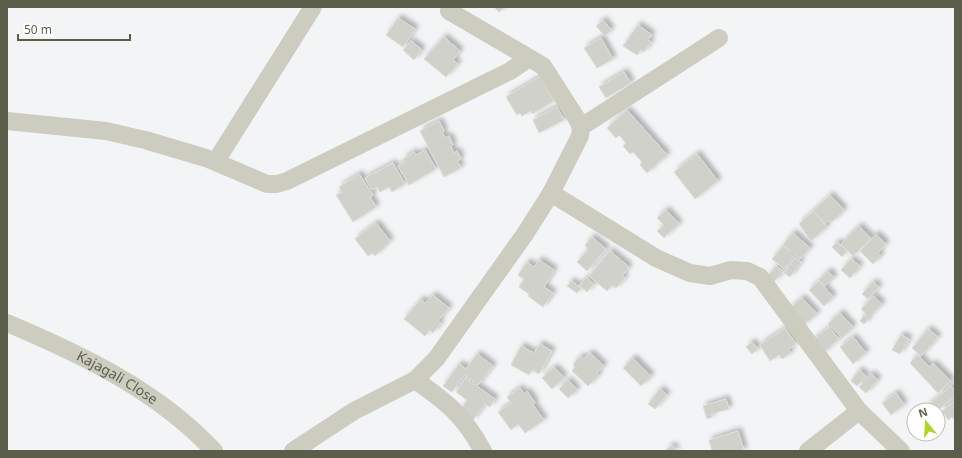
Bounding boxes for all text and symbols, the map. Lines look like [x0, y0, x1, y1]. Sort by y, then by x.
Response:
scale bar [18, 16, 130, 42]
text: 50 m [24, 21, 52, 38]
street label: Kajagali Close [74, 346, 162, 408]
north arrow [906, 402, 946, 442]
text: N [916, 403, 929, 421]

